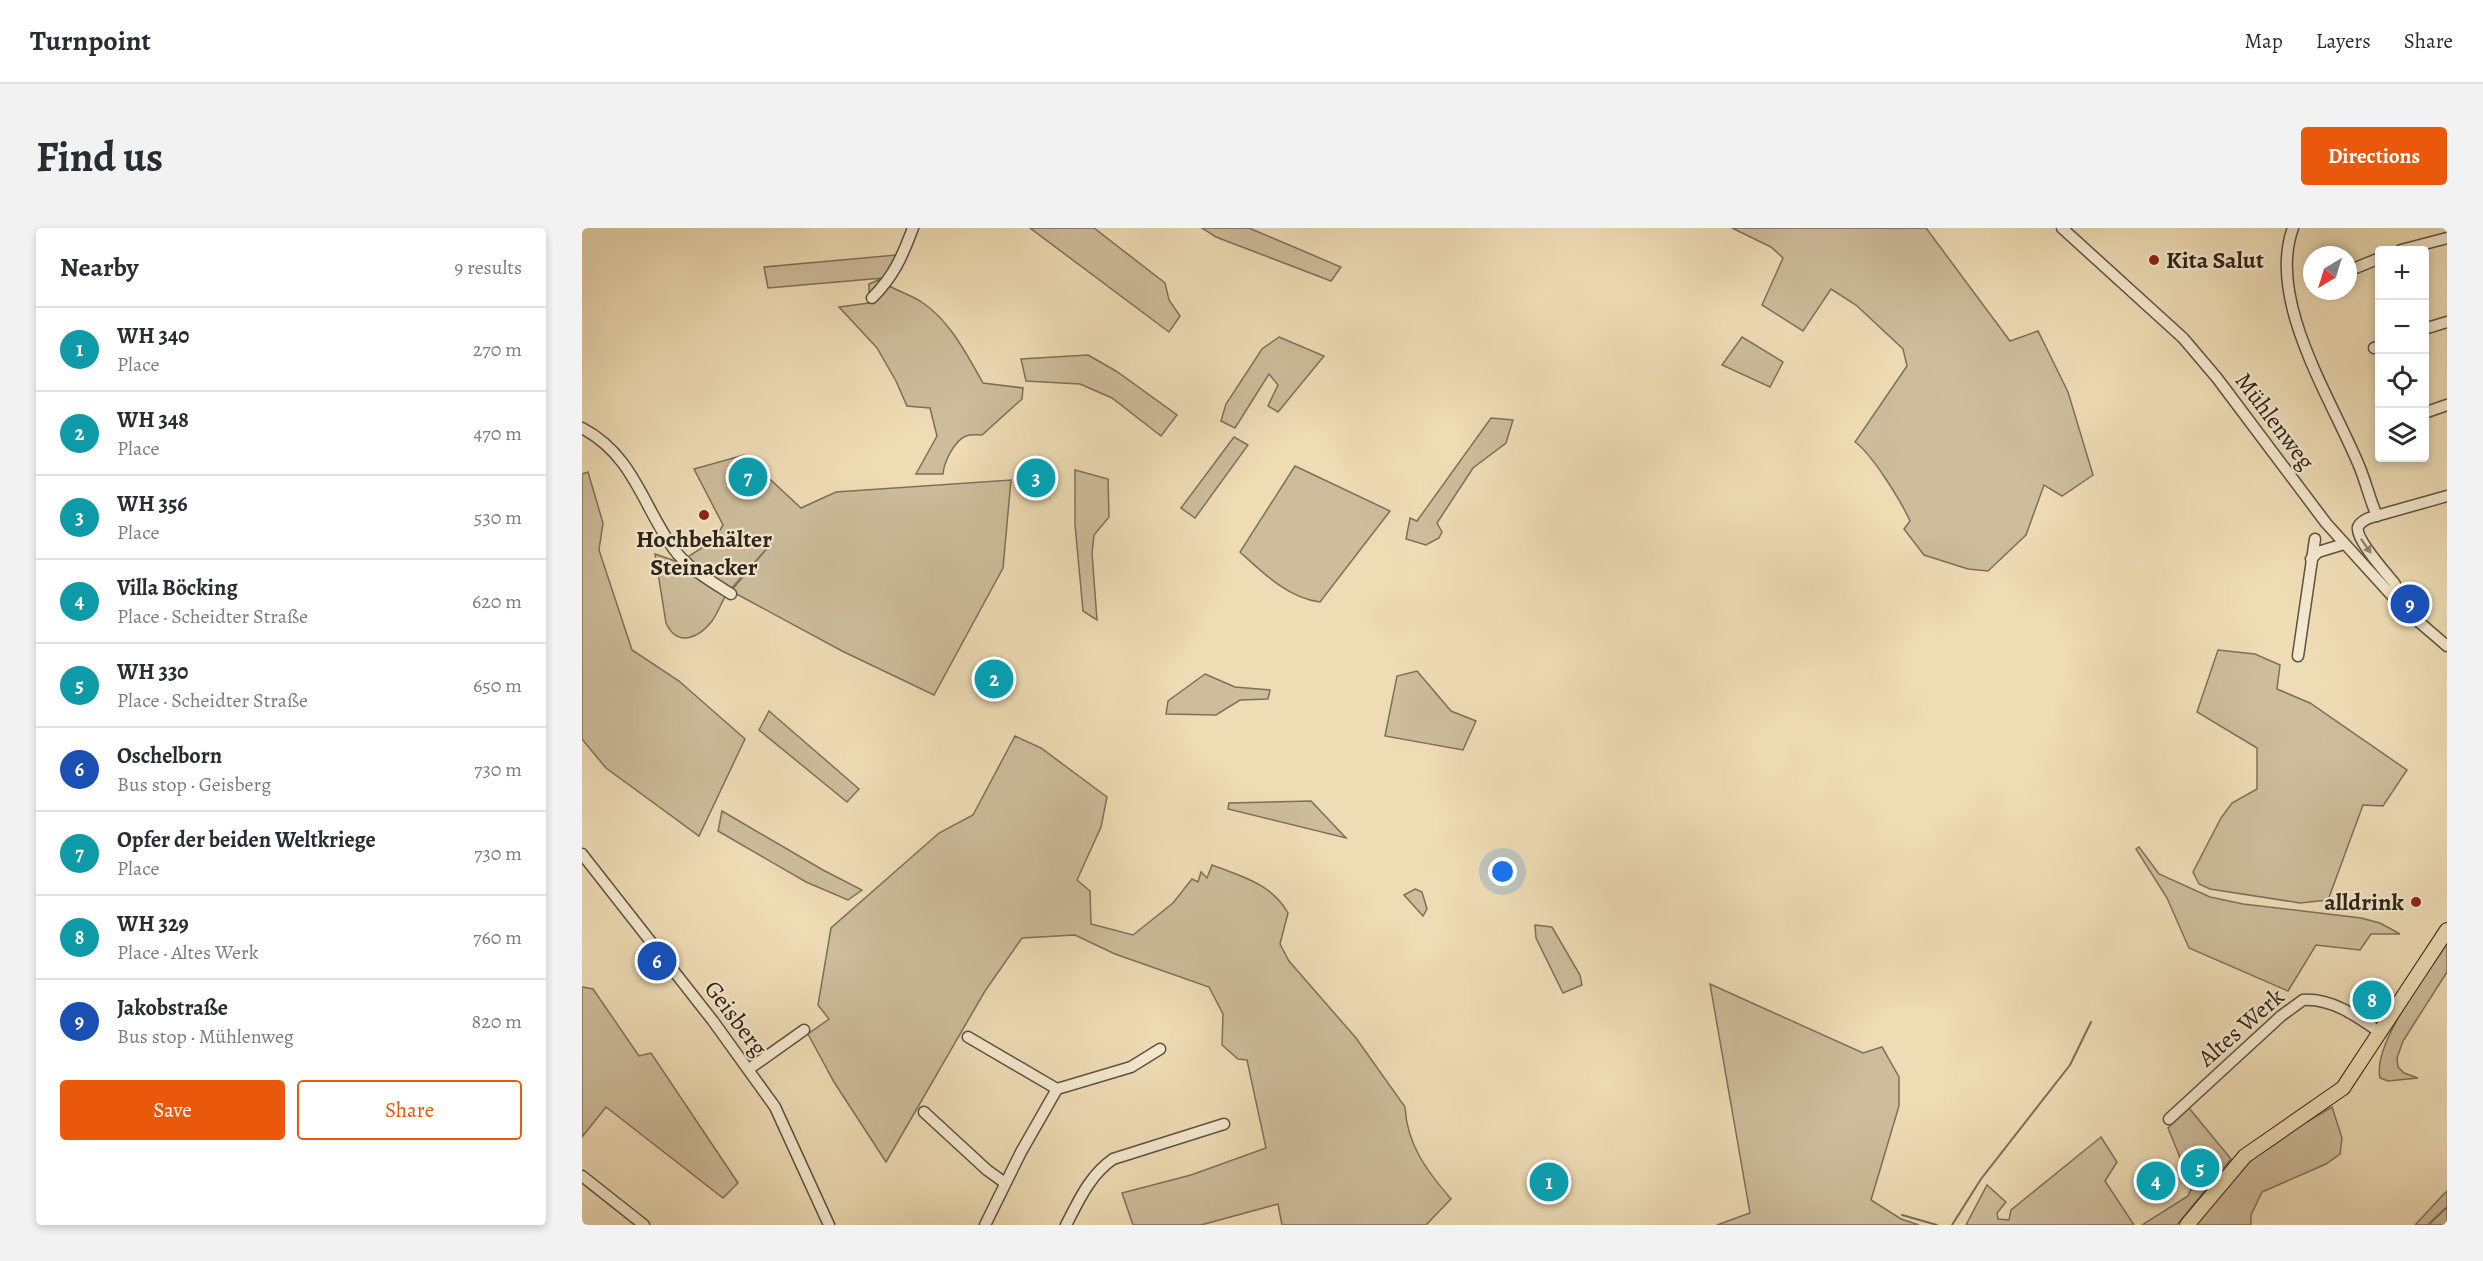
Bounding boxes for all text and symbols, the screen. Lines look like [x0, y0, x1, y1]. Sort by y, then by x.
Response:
text: Turnpoint [30, 22, 151, 60]
text: Map [2244, 27, 2283, 55]
text: Layers [2316, 27, 2371, 55]
text: Share [2404, 27, 2453, 55]
button: Directions [2301, 127, 2447, 185]
text: Find us [36, 128, 163, 185]
place label: Kita Salut [2166, 244, 2264, 276]
north arrow [2303, 246, 2357, 300]
map controls [2375, 246, 2429, 462]
button: + [2375, 246, 2429, 300]
text: Nearby [60, 250, 139, 285]
marker: Kita Salut [2147, 253, 2161, 267]
text: 9 results [454, 254, 522, 281]
button: − [2375, 300, 2429, 354]
text: WH 340 [117, 321, 189, 351]
text: 1 [76, 336, 83, 363]
text: 270 m [473, 336, 522, 363]
text: Place [117, 351, 159, 378]
button: locate [2375, 354, 2429, 408]
street label: Mühlenweg [2228, 366, 2322, 476]
text: WH 348 [117, 405, 189, 435]
button: layers [2375, 408, 2429, 462]
text: 2 [75, 420, 84, 447]
text: 470 m [473, 420, 522, 447]
text: Place [117, 435, 159, 462]
pin: 7 [728, 454, 768, 500]
pin: 3 [1016, 456, 1056, 500]
text: WH 356 [117, 489, 188, 519]
text: 3 [75, 504, 84, 531]
text: 530 m [474, 504, 522, 531]
marker: Hochbehälter Steinacker [697, 508, 711, 522]
text: Place [117, 519, 159, 546]
place label: Hochbehälter Steinacker [636, 523, 772, 583]
one-way arrow [2360, 537, 2372, 553]
text: Villa Böcking [117, 573, 238, 603]
pin: 9 [2390, 582, 2430, 626]
text: 4 [75, 588, 84, 615]
text: 620 m [472, 588, 522, 615]
text: Place · Scheidter Straße [117, 603, 308, 630]
pin: 2 [974, 656, 1014, 702]
text: WH 330 [117, 657, 188, 687]
text: 5 [75, 672, 84, 699]
text: 650 m [473, 672, 522, 699]
text: Place · Scheidter Straße [117, 687, 308, 714]
text: Oschelborn [117, 741, 222, 771]
text: 6 [75, 756, 84, 783]
text: 730 m [474, 756, 522, 783]
text: Bus stop · Geisberg [117, 771, 271, 798]
text: Opfer der beiden Weltkriege [117, 825, 376, 855]
text: 7 [75, 840, 84, 867]
text: 730 m [474, 840, 522, 867]
text: Place [117, 855, 159, 882]
your location [1488, 857, 1517, 886]
place label: alldrink [2324, 886, 2405, 918]
marker: alldrink [2409, 895, 2423, 909]
text: WH 329 [117, 909, 189, 939]
text: 8 [75, 924, 84, 951]
text: 760 m [473, 924, 522, 951]
pin: 6 [638, 938, 676, 984]
text: Place · Altes Werk [117, 939, 259, 966]
street label: Geisberg [697, 974, 775, 1062]
pin: 8 [2352, 978, 2392, 1022]
street label: Altes Werk [2190, 980, 2291, 1074]
text: Jakobstraße [117, 993, 228, 1023]
text: 9 [75, 1008, 84, 1035]
text: 820 m [472, 1008, 522, 1035]
text: Bus stop · Mühlenweg [117, 1023, 294, 1050]
button: Save [60, 1080, 285, 1140]
button: Share [297, 1080, 522, 1140]
pin: 5 [2180, 1146, 2220, 1190]
pin: 4 [2136, 1158, 2176, 1204]
pin: 1 [1530, 1160, 1568, 1204]

